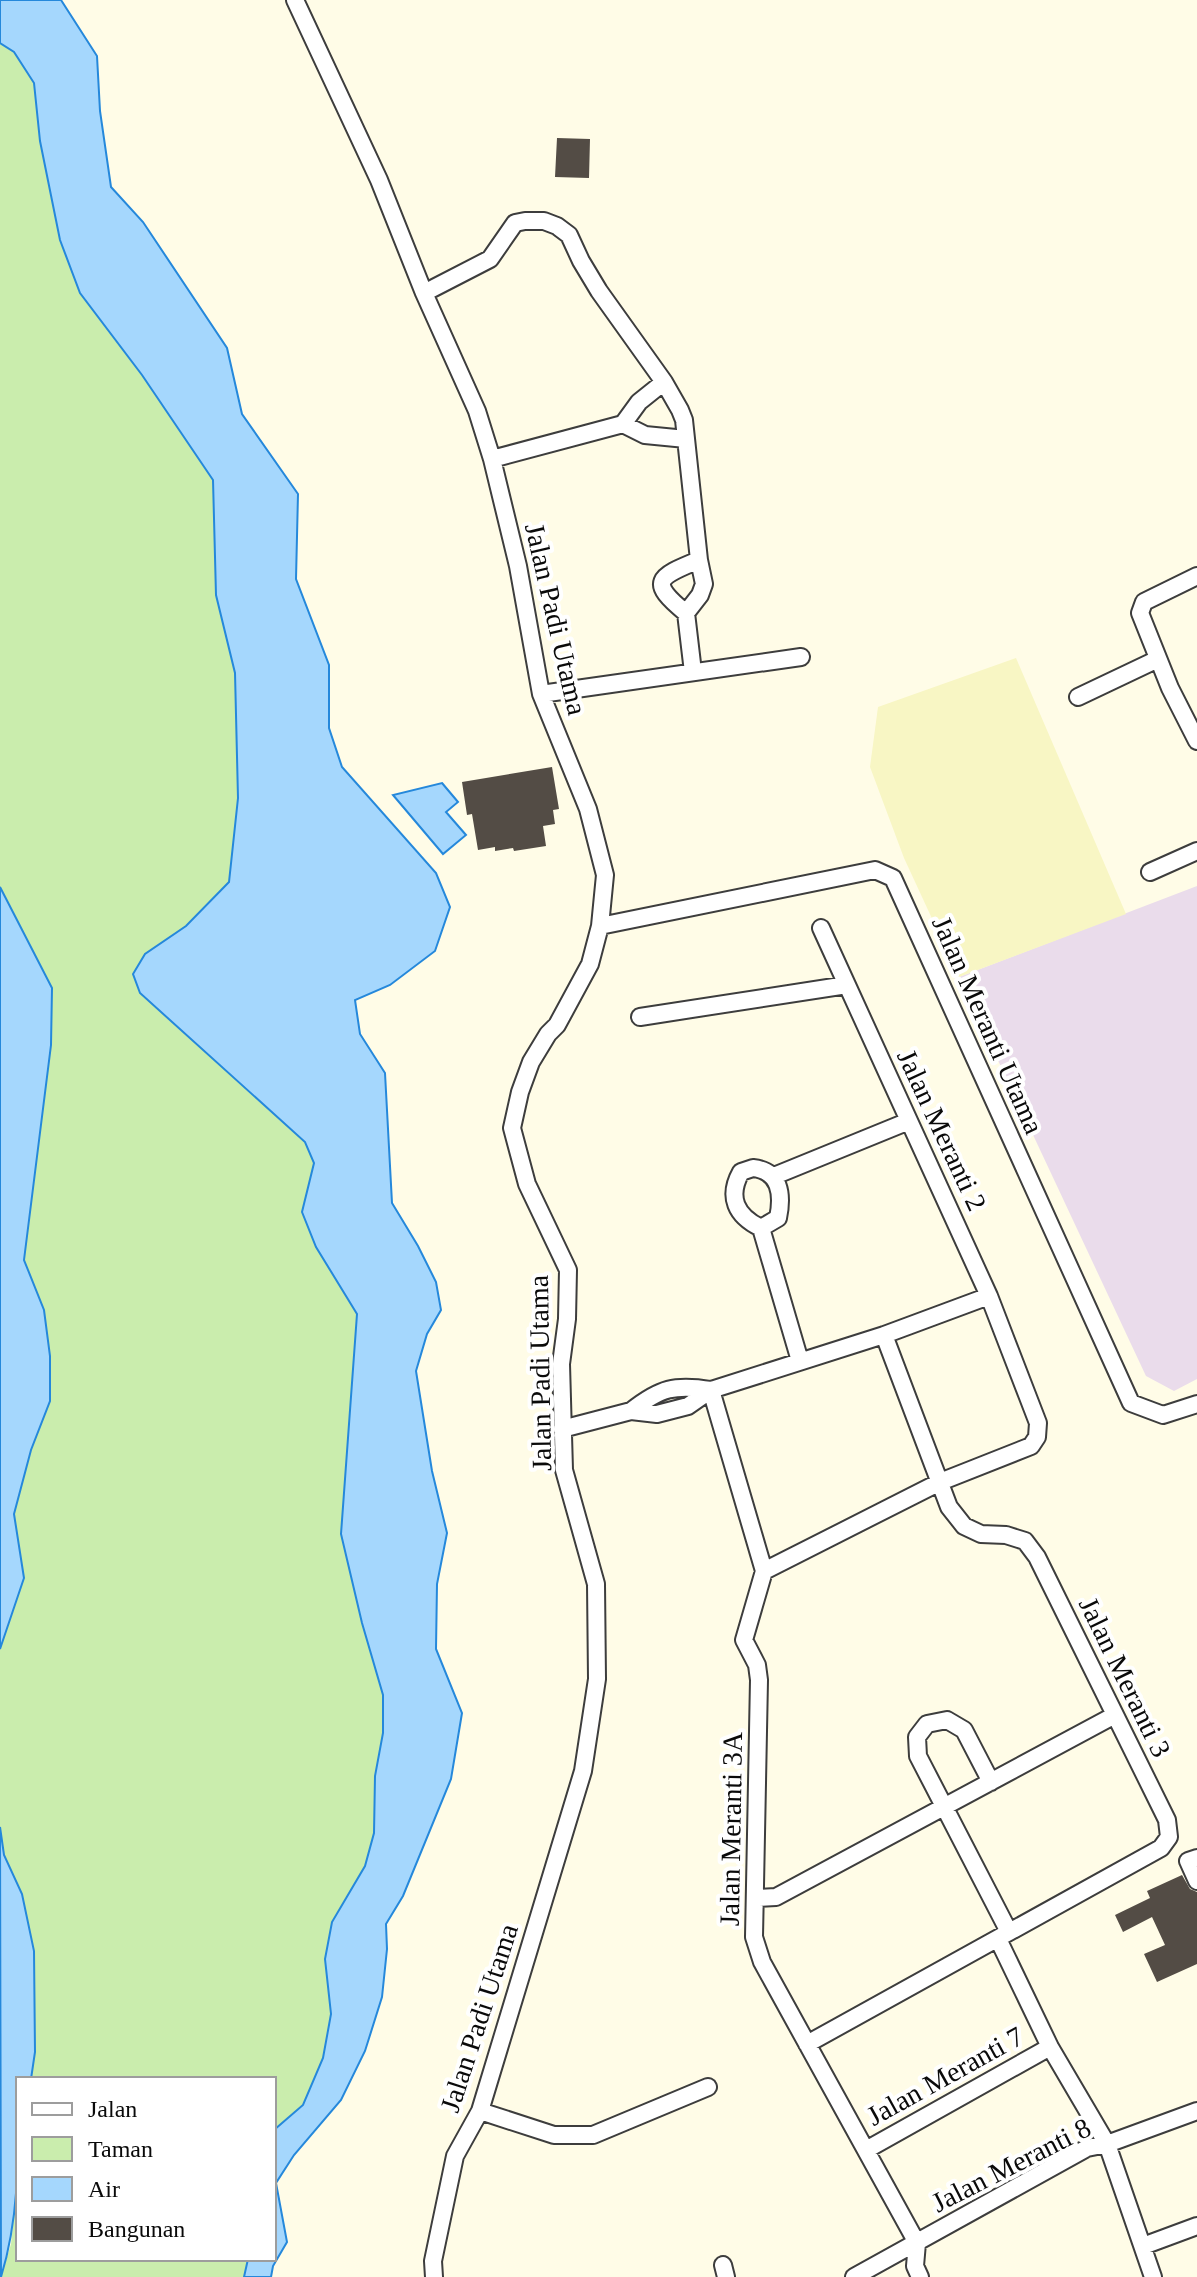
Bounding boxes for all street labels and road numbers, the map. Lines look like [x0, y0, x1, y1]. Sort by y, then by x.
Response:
street label: Jalan Padi Utama [519, 520, 593, 719]
street label: Jalan Meranti Utama [926, 911, 1050, 1139]
street label: Jalan Meranti 2 [891, 1045, 993, 1215]
street label: Jalan Padi Utama [523, 1274, 557, 1471]
street label: Jalan Meranti 3 [1073, 1592, 1177, 1762]
street label: Jalan Meranti 3A [714, 1731, 748, 1926]
street label: Jalan Padi Utama [434, 1919, 524, 2116]
street label: Jalan Meranti 7 [861, 2020, 1029, 2132]
street label: Jalan Meranti 8 [926, 2112, 1096, 2218]

